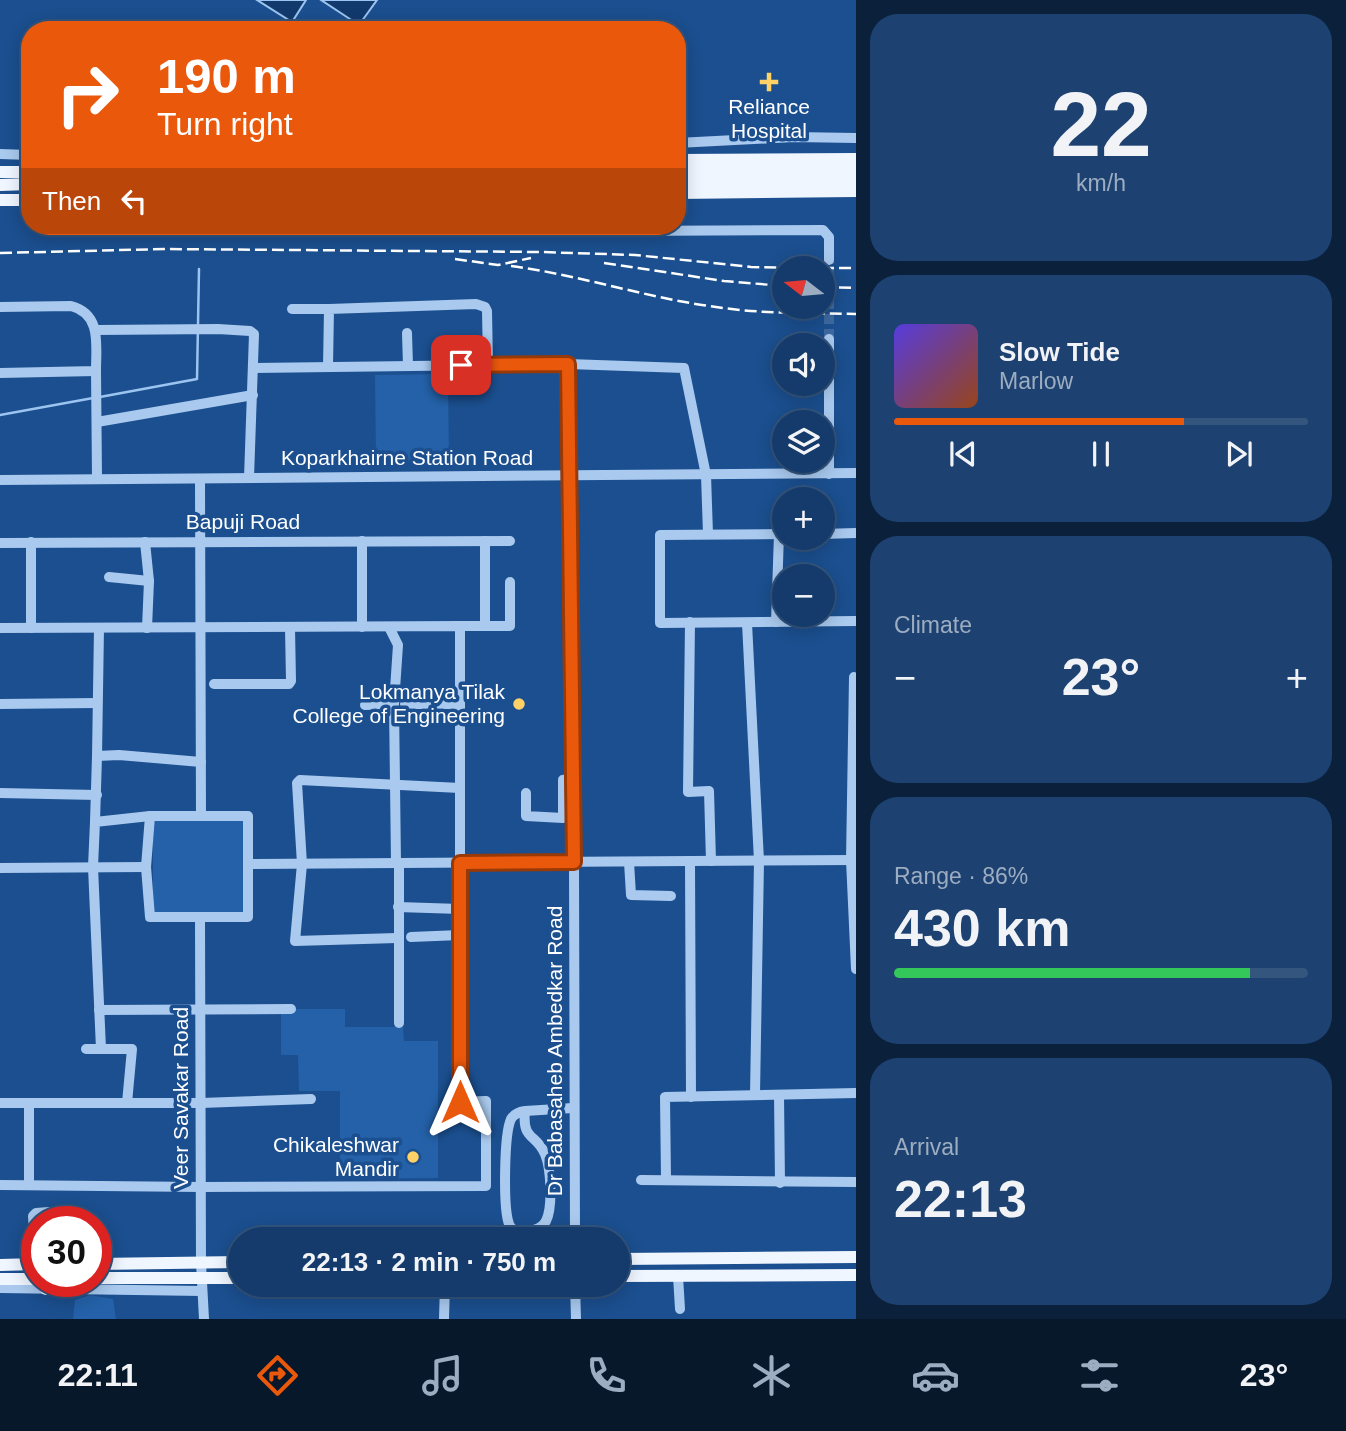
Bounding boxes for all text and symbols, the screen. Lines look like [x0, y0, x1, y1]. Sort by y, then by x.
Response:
icon: right [42, 49, 133, 140]
text: 190 m [157, 49, 296, 103]
marker: Reliance Hospital [759, 72, 779, 92]
text: 22 [1050, 74, 1152, 175]
place label: Reliance Hospital [728, 95, 810, 142]
text: Turn right [157, 106, 293, 142]
text: km/h [1076, 170, 1126, 196]
icon: left [115, 182, 153, 220]
text: Then [42, 186, 101, 216]
north arrow [772, 256, 835, 318]
map controls [772, 256, 835, 627]
button: sound [772, 333, 835, 396]
pin [431, 335, 491, 395]
text: Slow Tide [999, 337, 1120, 367]
icon: arrive [442, 346, 480, 384]
text: Marlow [999, 368, 1073, 394]
button: layers [772, 410, 835, 473]
icon: previous [944, 435, 982, 473]
icon: pause [1082, 435, 1120, 473]
icon: next [1220, 435, 1258, 473]
street label: Koparkhairne Station Road [281, 446, 533, 469]
button: + [772, 487, 835, 550]
street label: Bapuji Road [186, 510, 300, 533]
button: − [772, 564, 835, 627]
text: Climate [894, 612, 972, 638]
text: 23° [1062, 648, 1140, 706]
text: − [894, 657, 916, 699]
text: + [1286, 657, 1308, 699]
place label: Lokmanya Tilak College of Engineering [293, 680, 505, 727]
marker: Lokmanya Tilak College of Engineering [511, 696, 527, 712]
text: Range · 86% [894, 863, 1028, 889]
text: 430 km [894, 899, 1070, 957]
street label: Dr Babasaheb Ambedkar Road [543, 906, 566, 1196]
street label: Veer Savakar Road [169, 1007, 192, 1189]
position arrow [423, 1065, 497, 1139]
place label: Chikaleshwar Mandir [273, 1133, 399, 1180]
text: Arrival [894, 1134, 959, 1160]
marker: Chikaleshwar Mandir [405, 1149, 421, 1165]
text: 22:13 [894, 1170, 1027, 1228]
speed limit sign: 30 [21, 1206, 112, 1297]
text: 22:13 · 2 min · 750 m [302, 1247, 556, 1277]
icon: directions [253, 1351, 302, 1400]
icon: music [418, 1351, 467, 1400]
icon: phone [582, 1351, 631, 1400]
icon: climate [747, 1351, 796, 1400]
icon: car [911, 1351, 960, 1400]
icon: filters [1075, 1351, 1124, 1400]
text: 22:11 [58, 1357, 138, 1393]
text: 23° [1240, 1357, 1288, 1393]

